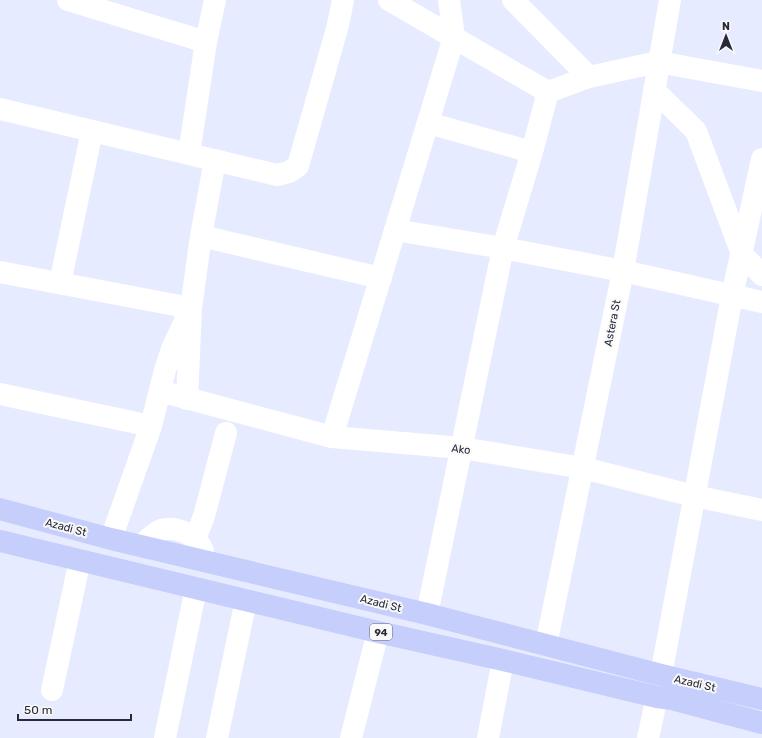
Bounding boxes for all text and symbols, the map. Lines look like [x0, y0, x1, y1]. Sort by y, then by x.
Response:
north arrow [706, 16, 746, 56]
text: N [722, 20, 730, 33]
street label: Astera St [602, 298, 624, 348]
street label: Ako [451, 442, 471, 457]
street label: Azadi St [44, 516, 89, 539]
street label: Azadi St [359, 592, 404, 615]
road number: 94 [370, 624, 392, 640]
street label: Azadi St [673, 672, 718, 695]
scale bar [18, 696, 131, 722]
text: 50 m [24, 703, 52, 717]

